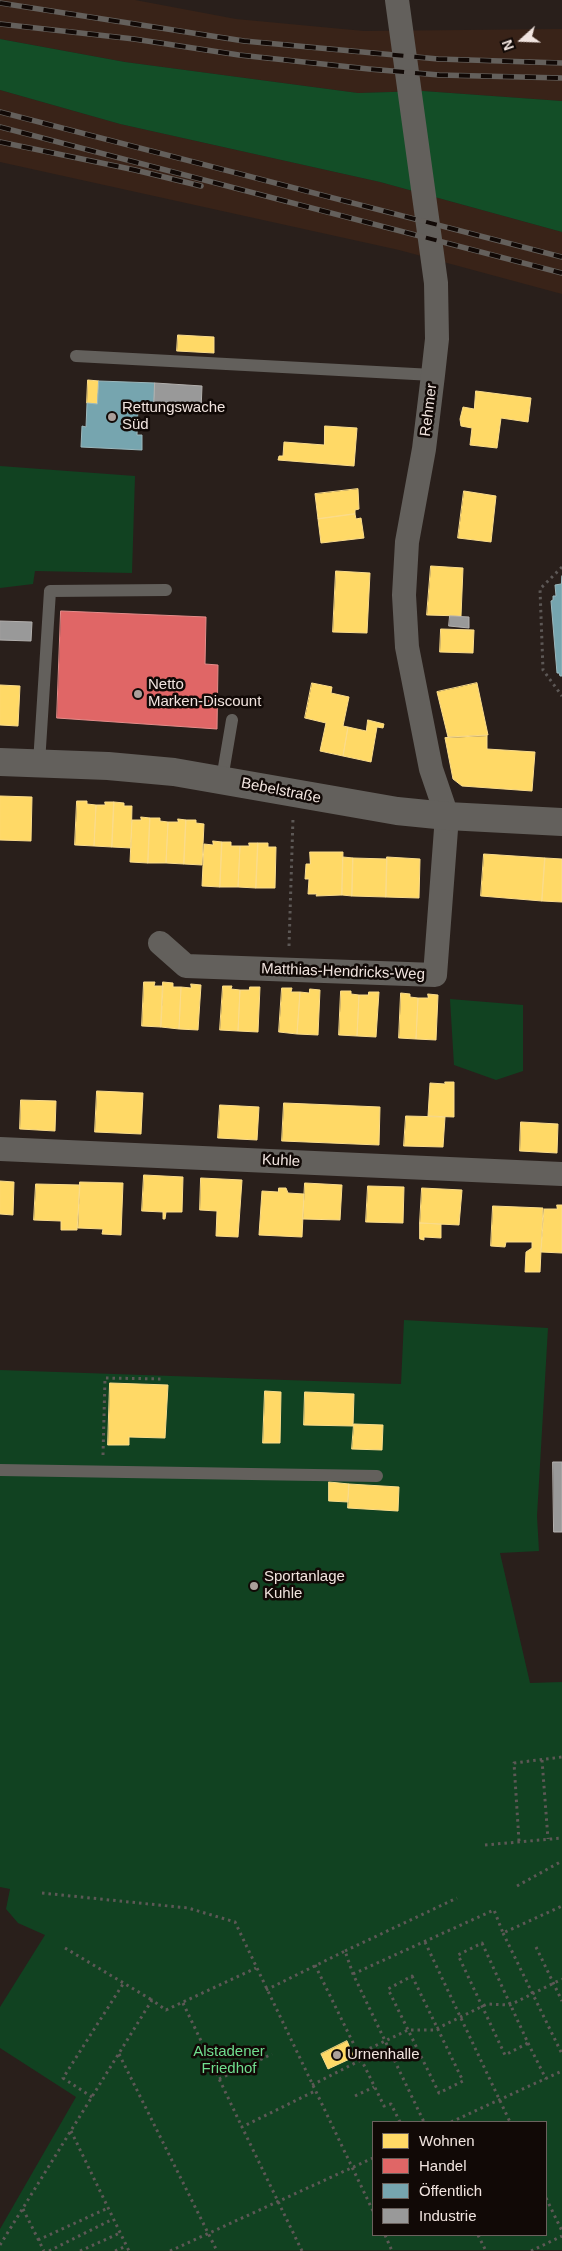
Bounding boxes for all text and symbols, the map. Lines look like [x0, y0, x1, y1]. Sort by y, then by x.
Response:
north arrow [497, 15, 547, 65]
text: N [499, 38, 517, 53]
street label: Rehmer [417, 382, 441, 438]
place label: Rettungswache Süd [122, 399, 225, 434]
marker: Rettungswache Süd [106, 411, 118, 423]
place label: Netto Marken-Discount [148, 676, 261, 711]
marker: Netto Marken-Discount [132, 688, 144, 700]
street label: Bebelstraße [240, 774, 322, 808]
street label: Matthias-Hendricks-Weg [261, 960, 425, 984]
street label: Kuhle [261, 1151, 301, 1171]
place label: Sportanlage Kuhle [264, 1568, 345, 1603]
marker: Sportanlage Kuhle [248, 1580, 260, 1592]
park label: Alstadener Friedhof [193, 2043, 265, 2078]
place label: Urnenhalle [347, 2046, 420, 2064]
marker: Urnenhalle [331, 2049, 343, 2061]
legend [372, 2121, 547, 2236]
text: Wohnen [419, 2132, 475, 2149]
text: Handel [419, 2157, 467, 2174]
text: Öffentlich [419, 2182, 482, 2199]
text: Industrie [419, 2207, 477, 2224]

